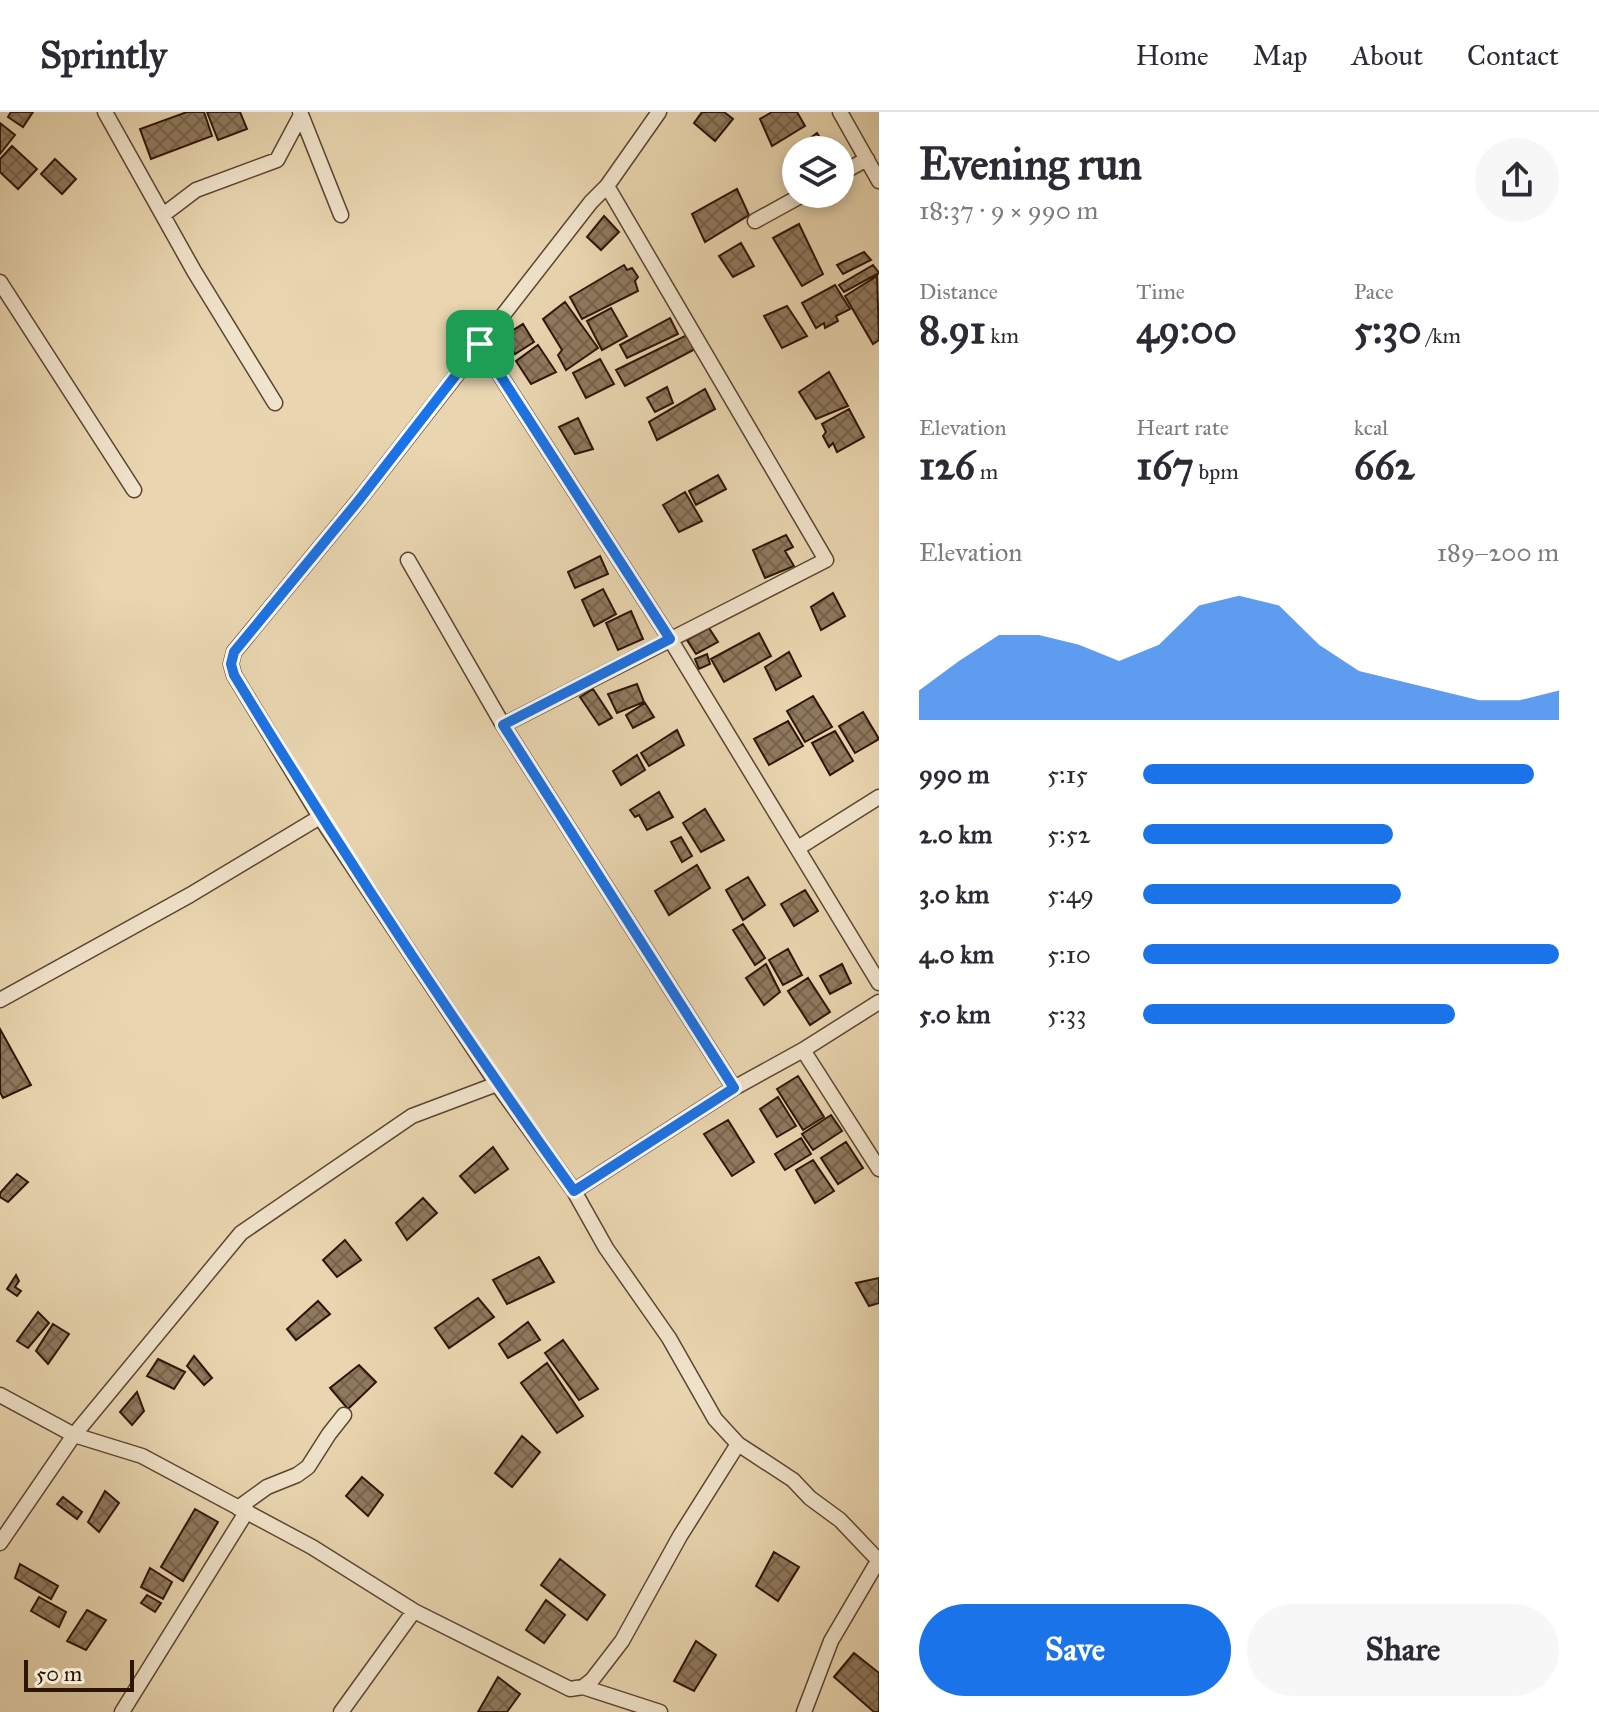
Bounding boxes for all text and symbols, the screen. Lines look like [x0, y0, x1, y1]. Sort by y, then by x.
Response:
text: Sprintly [40, 32, 167, 78]
text: Home [1136, 38, 1209, 73]
text: Map [1253, 38, 1307, 73]
text: About [1351, 38, 1423, 73]
text: Contact [1467, 38, 1559, 73]
map controls [782, 136, 854, 208]
button: layers [782, 136, 854, 208]
text: Evening run [919, 137, 1142, 191]
button: share [1475, 138, 1559, 222]
text: 18:37 · 9 × 990 m [919, 194, 1098, 226]
text: Distance [919, 278, 998, 305]
text: Time [1136, 278, 1185, 305]
text: Pace [1354, 278, 1394, 305]
text: 8.91 [919, 305, 986, 354]
text: 49:00 [1136, 305, 1237, 354]
text: 5:30 [1354, 305, 1422, 354]
pin [446, 310, 514, 378]
icon: arrive [458, 322, 502, 366]
text: km [986, 322, 1019, 349]
text: /km [1422, 322, 1461, 349]
text: Elevation [919, 414, 1006, 441]
text: Heart rate [1136, 414, 1229, 441]
text: kcal [1354, 414, 1388, 441]
text: 126 [919, 441, 975, 490]
text: 167 [1136, 441, 1194, 490]
text: 662 [1354, 441, 1414, 490]
text: m [975, 458, 998, 485]
text: bpm [1194, 458, 1239, 485]
text: Elevation [919, 536, 1022, 568]
text: 189–200 m [1437, 536, 1559, 568]
text: 990 m [919, 758, 990, 790]
text: 5:15 [1047, 758, 1088, 790]
text: 2.0 km [919, 818, 992, 850]
text: 5:52 [1047, 818, 1091, 850]
text: 3.0 km [919, 878, 989, 910]
text: 5:49 [1047, 878, 1094, 910]
text: 4.0 km [919, 938, 994, 970]
text: 5:10 [1047, 938, 1091, 970]
text: 5.0 km [919, 998, 991, 1030]
text: 5:33 [1047, 998, 1086, 1030]
button: Save [919, 1604, 1231, 1696]
button: Share [1247, 1604, 1559, 1696]
scale bar [24, 1656, 134, 1692]
text: 50 m [36, 1660, 82, 1687]

